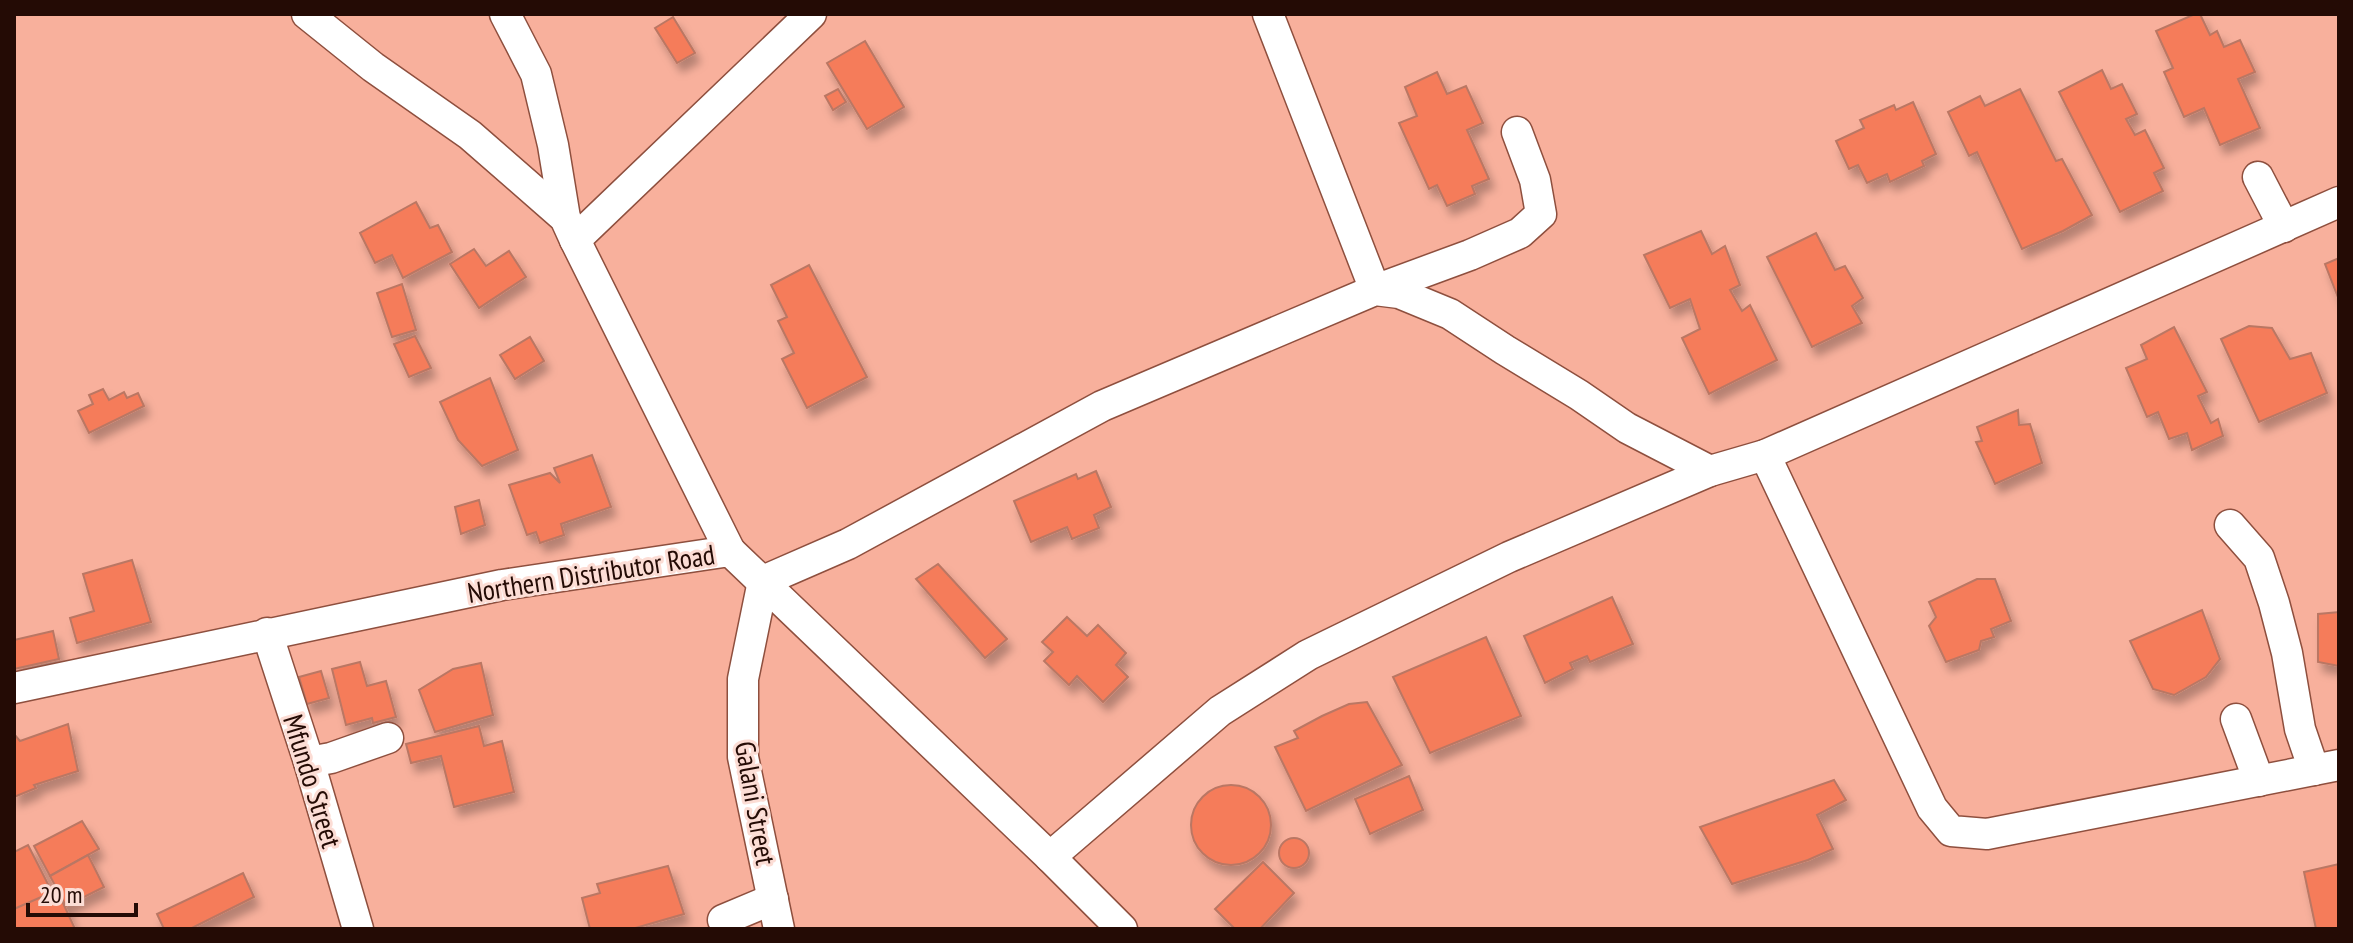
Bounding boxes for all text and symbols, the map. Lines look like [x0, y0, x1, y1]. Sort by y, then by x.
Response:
street label: Northern Distributor Road [465, 535, 717, 611]
street label: Mfundo Street [275, 710, 351, 852]
street label: Galani Street [727, 738, 785, 868]
scale bar [28, 867, 136, 917]
text: 20 m [40, 879, 82, 910]

